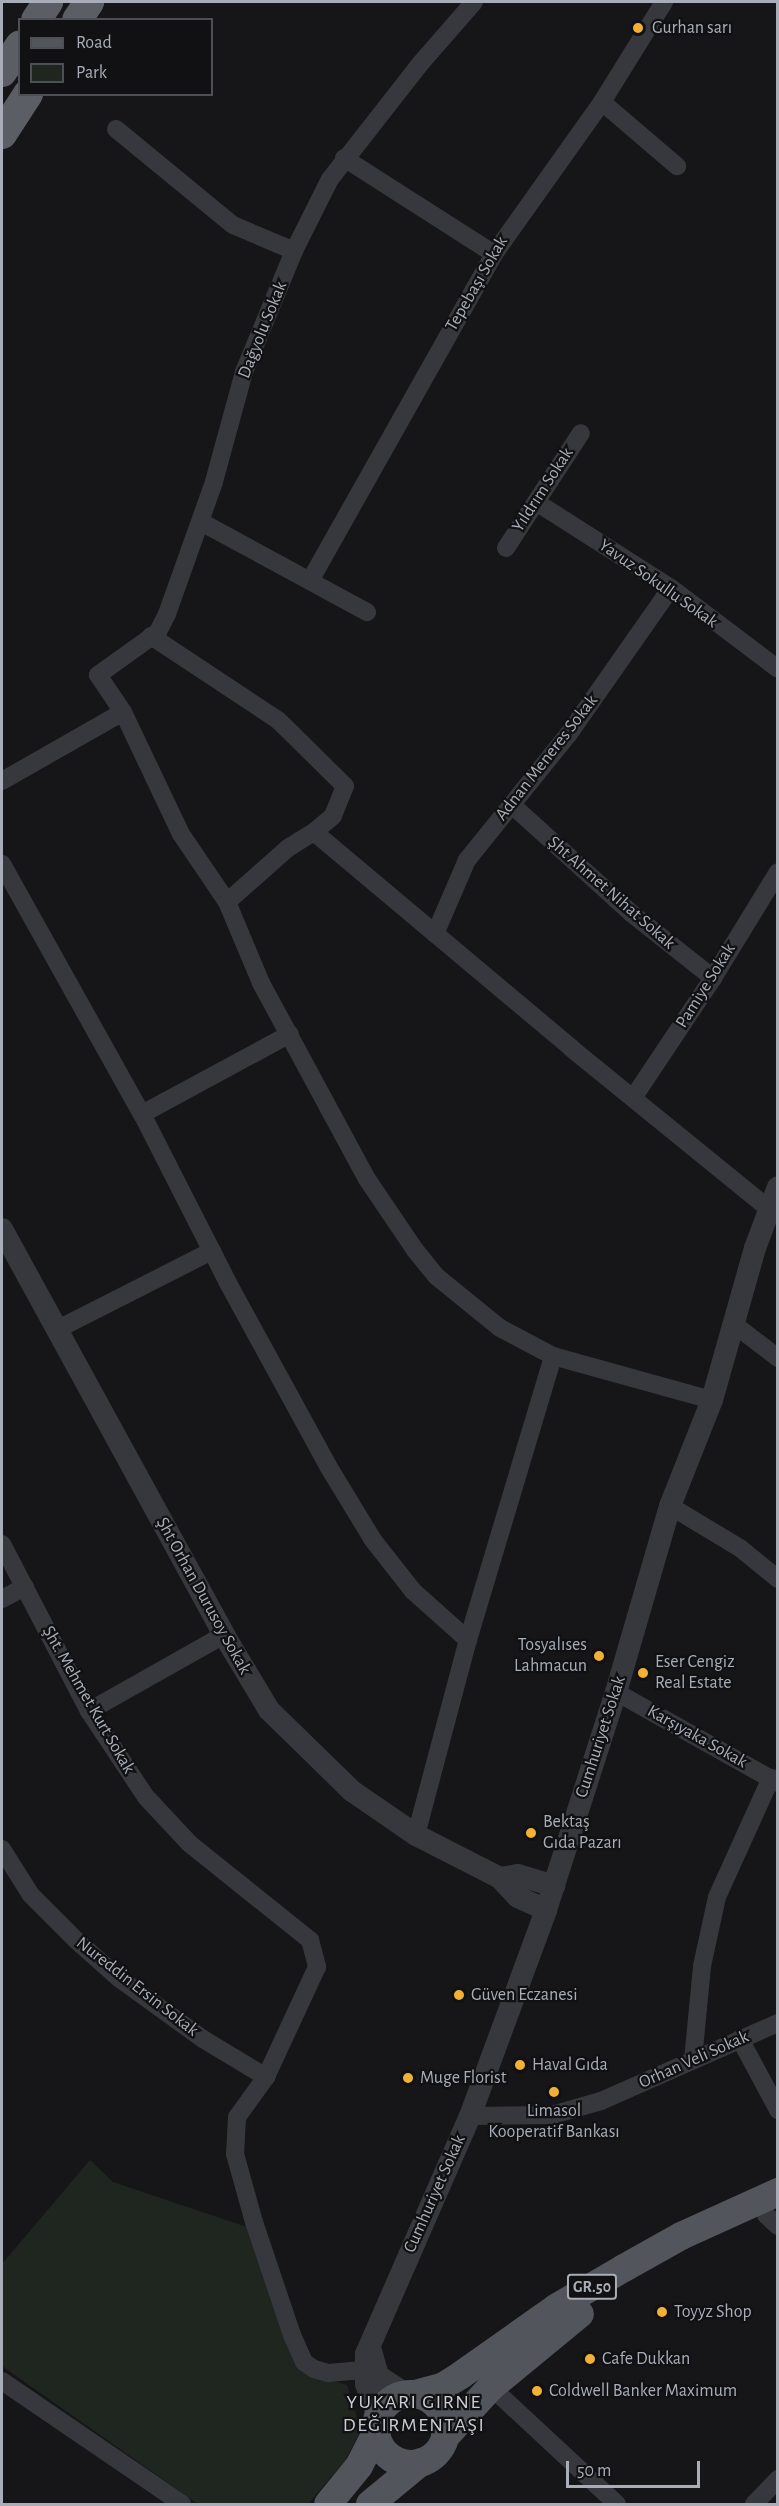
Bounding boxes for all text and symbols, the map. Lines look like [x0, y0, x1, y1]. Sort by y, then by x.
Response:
place label: Gurhan sarı [652, 17, 732, 39]
legend [18, 18, 213, 96]
marker: Gurhan sarı [629, 19, 647, 37]
text: Road [76, 34, 112, 52]
text: Park [76, 64, 107, 82]
street label: Tepebaşı Sokak [441, 233, 513, 335]
street label: Dağyolu Sokak [234, 278, 292, 382]
street label: Yıldrım Sokak [508, 444, 578, 536]
street label: Yavuz Sokullu Sokak [594, 535, 722, 633]
street label: Adnan Meneres Sokak [491, 691, 603, 825]
street label: Şht Ahmet Ni̇hat Sokak [543, 832, 679, 954]
street label: Pamiye Sokak [671, 940, 741, 1032]
street label: Şht Orhan Durusoy Sokak [151, 1514, 255, 1678]
street label: Şht. Mehmet Kurt Sokak [37, 1622, 139, 1778]
place label: Tosyalıses Lahmacun [514, 1635, 587, 1678]
marker: Tosyalıses Lahmacun [592, 1649, 606, 1663]
place label: Eser Cengiz Real Estate [655, 1652, 735, 1694]
marker: Eser Cengiz Real Estate [636, 1666, 650, 1680]
street label: Cumhuriyet Sokak [571, 1673, 631, 1801]
street label: Karşıyaka Sokak [643, 1701, 751, 1773]
place label: Bektaş Gıda Pazarı [543, 1812, 622, 1854]
marker: Bektaş Gıda Pazarı [524, 1826, 538, 1840]
street label: Nureddin Ersin Sokak [71, 1932, 203, 2042]
place label: Güven Eczanesi [471, 1984, 578, 2006]
marker: Güven Eczanesi [452, 1988, 466, 2002]
street label: Orhan Veli Sokak [636, 2026, 752, 2094]
place label: Haval Gıda [532, 2054, 608, 2076]
marker: Haval Gıda [513, 2058, 527, 2072]
place label: Muge Florist [420, 2067, 507, 2089]
marker: Muge Florist [401, 2071, 415, 2085]
marker: Limasol Kooperatif Bankası [547, 2085, 561, 2099]
place label: Limasol Kooperatif Bankası [488, 2101, 620, 2144]
street label: Cumhuriyet Sokak [399, 2132, 471, 2256]
road number: GR.50 [566, 2274, 618, 2300]
place label: Toyyz Shop [674, 2301, 752, 2323]
marker: Toyyz Shop [655, 2305, 669, 2319]
place label: Cafe Dukkan [602, 2348, 690, 2370]
marker: Cafe Dukkan [583, 2352, 597, 2366]
place label: Coldwell Banker Maximum [549, 2380, 737, 2402]
marker: Coldwell Banker Maximum [530, 2384, 544, 2398]
district label: YUKARI GIRNE DEĞIRMENTAŞI [343, 2391, 485, 2438]
scale bar [569, 2449, 702, 2487]
text: 50 m [577, 2462, 611, 2480]

